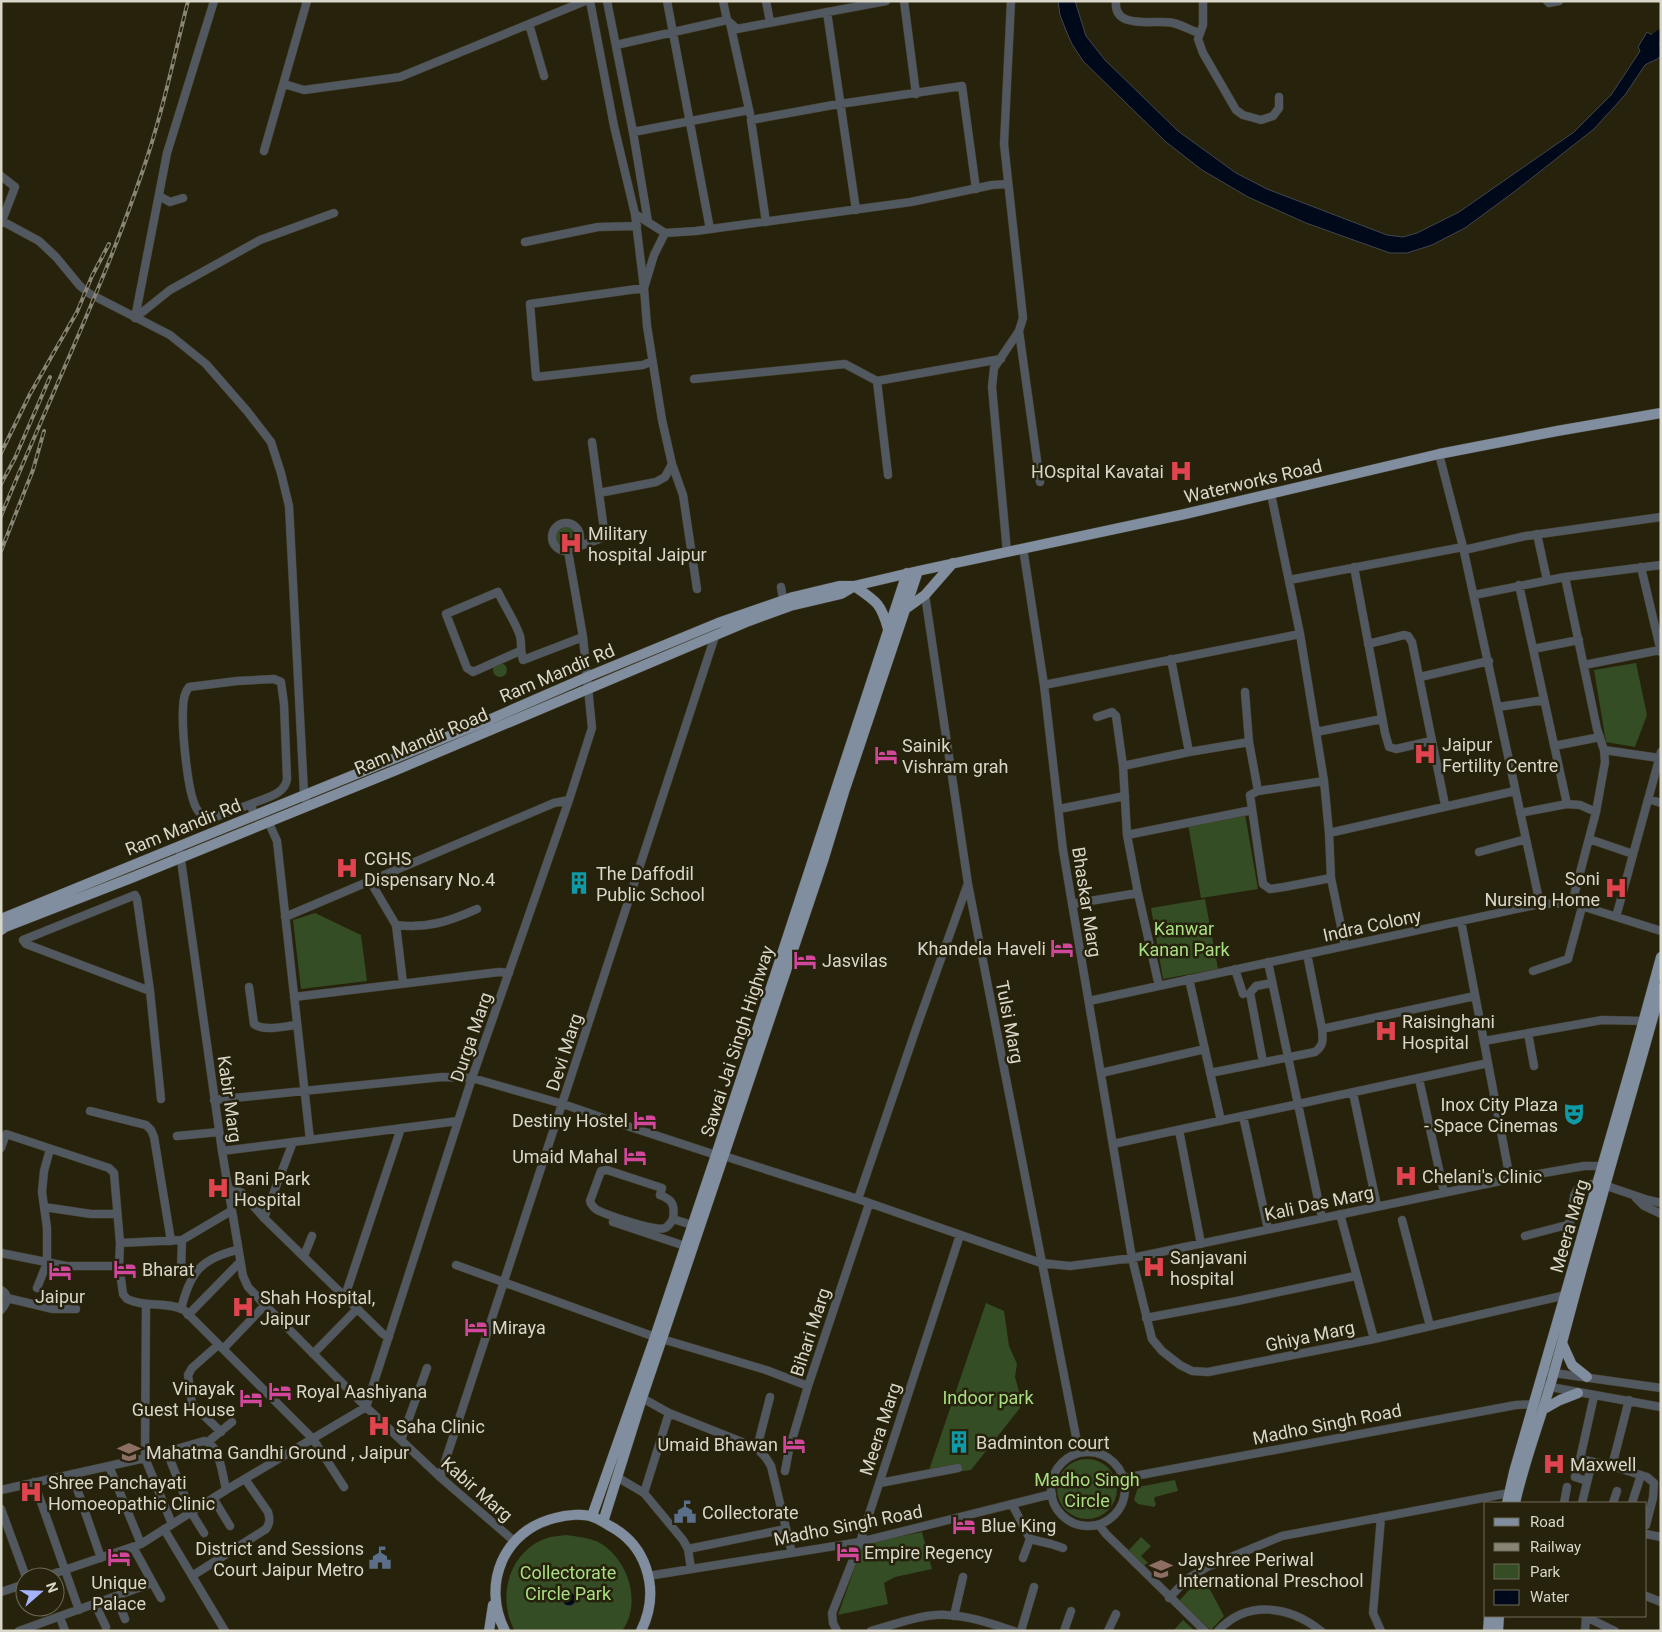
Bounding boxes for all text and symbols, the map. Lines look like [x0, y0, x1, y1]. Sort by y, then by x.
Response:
street label: Waterworks Road [1182, 455, 1324, 507]
hospital icon: HOspital Kavatai [1168, 458, 1194, 484]
place label: HOspital Kavatai [1031, 461, 1164, 482]
place label: Military hospital Jaipur [588, 523, 707, 565]
hospital icon: Military hospital Jaipur [558, 530, 584, 556]
street label: Ram Mandir Rd [496, 639, 618, 707]
street label: Ram Mandir Road [351, 703, 491, 779]
place label: Jaipur Fertility Centre [1442, 734, 1558, 776]
place label: Sainik Vishram grah [902, 735, 1008, 777]
hospital icon: Jaipur Fertility Centre [1412, 741, 1438, 767]
hotel icon: Sainik Vishram grah [873, 742, 899, 768]
street label: Ram Mandir Rd [122, 794, 244, 860]
street label: Bhaskar Marg [1068, 845, 1106, 959]
place label: CGHS Dispensary No.4 [364, 848, 495, 890]
hospital icon: CGHS Dispensary No.4 [334, 855, 360, 881]
place label: The Daffodil Public School [596, 863, 705, 905]
place label: Soni Nursing Home [1485, 868, 1600, 910]
building icon: The Daffodil Public School [566, 870, 592, 896]
hospital icon: Soni Nursing Home [1603, 875, 1629, 901]
street label: Indra Colony [1321, 904, 1424, 946]
park label: Kanwar Kanan Park [1138, 918, 1231, 960]
hotel icon: Khandela Haveli [1049, 935, 1075, 961]
place label: Khandela Haveli [917, 938, 1046, 959]
street label: Sawai Jai Singh Highway [696, 942, 778, 1139]
hotel icon: Jasvilas [792, 947, 818, 973]
place label: Jasvilas [822, 950, 888, 971]
street label: Tulsi Marg [992, 979, 1028, 1065]
street label: Durga Marg [446, 989, 496, 1085]
street label: Devi Marg [542, 1011, 586, 1093]
place label: Raisinghani Hospital [1402, 1011, 1495, 1053]
hospital icon: Raisinghani Hospital [1373, 1018, 1399, 1044]
street label: Kabir Marg [214, 1054, 246, 1144]
place label: Inox City Plaza - Space Cinemas [1424, 1094, 1558, 1136]
theatre icon: Inox City Plaza - Space Cinemas [1561, 1101, 1587, 1127]
hotel icon: Destiny Hostel [632, 1107, 658, 1133]
place label: Destiny Hostel [512, 1110, 628, 1131]
hotel icon: Umaid Mahal [622, 1143, 648, 1169]
place label: Umaid Mahal [512, 1146, 618, 1167]
hospital icon: Chelani's Clinic [1393, 1163, 1419, 1189]
place label: Chelani's Clinic [1422, 1166, 1542, 1187]
place label: Bani Park Hospital [234, 1168, 311, 1210]
hospital icon: Bani Park Hospital [205, 1175, 231, 1201]
street label: Meera Marg [1546, 1177, 1592, 1275]
street label: Kali Das Marg [1262, 1181, 1376, 1225]
place label: Sanjavani hospital [1170, 1247, 1247, 1289]
hospital icon: Sanjavani hospital [1141, 1254, 1167, 1280]
hotel icon: Bharat [112, 1256, 138, 1282]
hotel icon: Jaipur [47, 1258, 73, 1284]
place label: Bharat [142, 1259, 194, 1280]
street label: Bihari Marg [786, 1285, 834, 1379]
place label: Jaipur [35, 1286, 85, 1307]
place label: Shah Hospital, Jaipur [260, 1287, 375, 1329]
hospital icon: Shah Hospital, Jaipur [230, 1294, 256, 1320]
hotel icon: Miraya [463, 1314, 489, 1340]
street label: Ghiya Marg [1263, 1316, 1357, 1356]
place label: Miraya [492, 1317, 546, 1338]
place label: Vinayak Guest House [132, 1378, 236, 1420]
hotel icon: Royal Aashiyana [267, 1378, 293, 1404]
street label: Meera Marg [855, 1380, 905, 1478]
place label: Royal Aashiyana [296, 1381, 427, 1402]
hotel icon: Vinayak Guest House [238, 1385, 264, 1411]
park label: Indoor park [942, 1387, 1034, 1408]
street label: Madho Singh Road [1251, 1399, 1403, 1449]
hospital icon: Saha Clinic [366, 1413, 392, 1439]
place label: Saha Clinic [396, 1416, 485, 1437]
building icon: Badminton court [946, 1429, 972, 1455]
hotel icon: Umaid Bhawan [781, 1431, 807, 1457]
place label: Badminton court [976, 1432, 1110, 1453]
place label: Umaid Bhawan [658, 1434, 778, 1455]
school or university icon: Mahatma Gandhi Ground , Jaipur [116, 1439, 142, 1465]
place label: Mahatma Gandhi Ground , Jaipur [146, 1442, 409, 1463]
hospital icon: Maxwell [1541, 1451, 1567, 1477]
street label: Kabir Marg [437, 1452, 517, 1526]
place label: Maxwell [1570, 1454, 1636, 1475]
park label: Madho Singh Circle [1034, 1469, 1140, 1511]
place label: Shree Panchayati Homoeopathic Clinic [48, 1472, 215, 1514]
hospital icon: Shree Panchayati Homoeopathic Clinic [18, 1479, 44, 1505]
public building icon: Collectorate [672, 1499, 698, 1525]
street label: Madho Singh Road [772, 1500, 924, 1550]
place label: Collectorate [702, 1502, 799, 1523]
legend [1484, 1502, 1647, 1617]
hotel icon: Blue King [951, 1512, 977, 1538]
text: Road [1530, 1513, 1564, 1531]
place label: Blue King [981, 1515, 1056, 1536]
place label: District and Sessions Court Jaipur Metro [195, 1538, 364, 1580]
text: Railway [1530, 1538, 1581, 1556]
hotel icon: Empire Regency [835, 1539, 861, 1565]
place label: Empire Regency [864, 1542, 993, 1563]
hotel icon: Unique Palace [106, 1544, 132, 1570]
public building icon: District and Sessions Court Jaipur Metro [367, 1545, 393, 1571]
place label: Jayshree Periwal International Preschool [1178, 1549, 1364, 1591]
school or university icon: Jayshree Periwal International Preschool [1148, 1556, 1174, 1582]
park label: Collectorate Circle Park [520, 1562, 616, 1604]
text: Park [1530, 1563, 1561, 1581]
north arrow [15, 1567, 65, 1617]
place label: Unique Palace [91, 1572, 147, 1614]
text: N [43, 1580, 61, 1595]
text: Water [1530, 1588, 1569, 1606]

